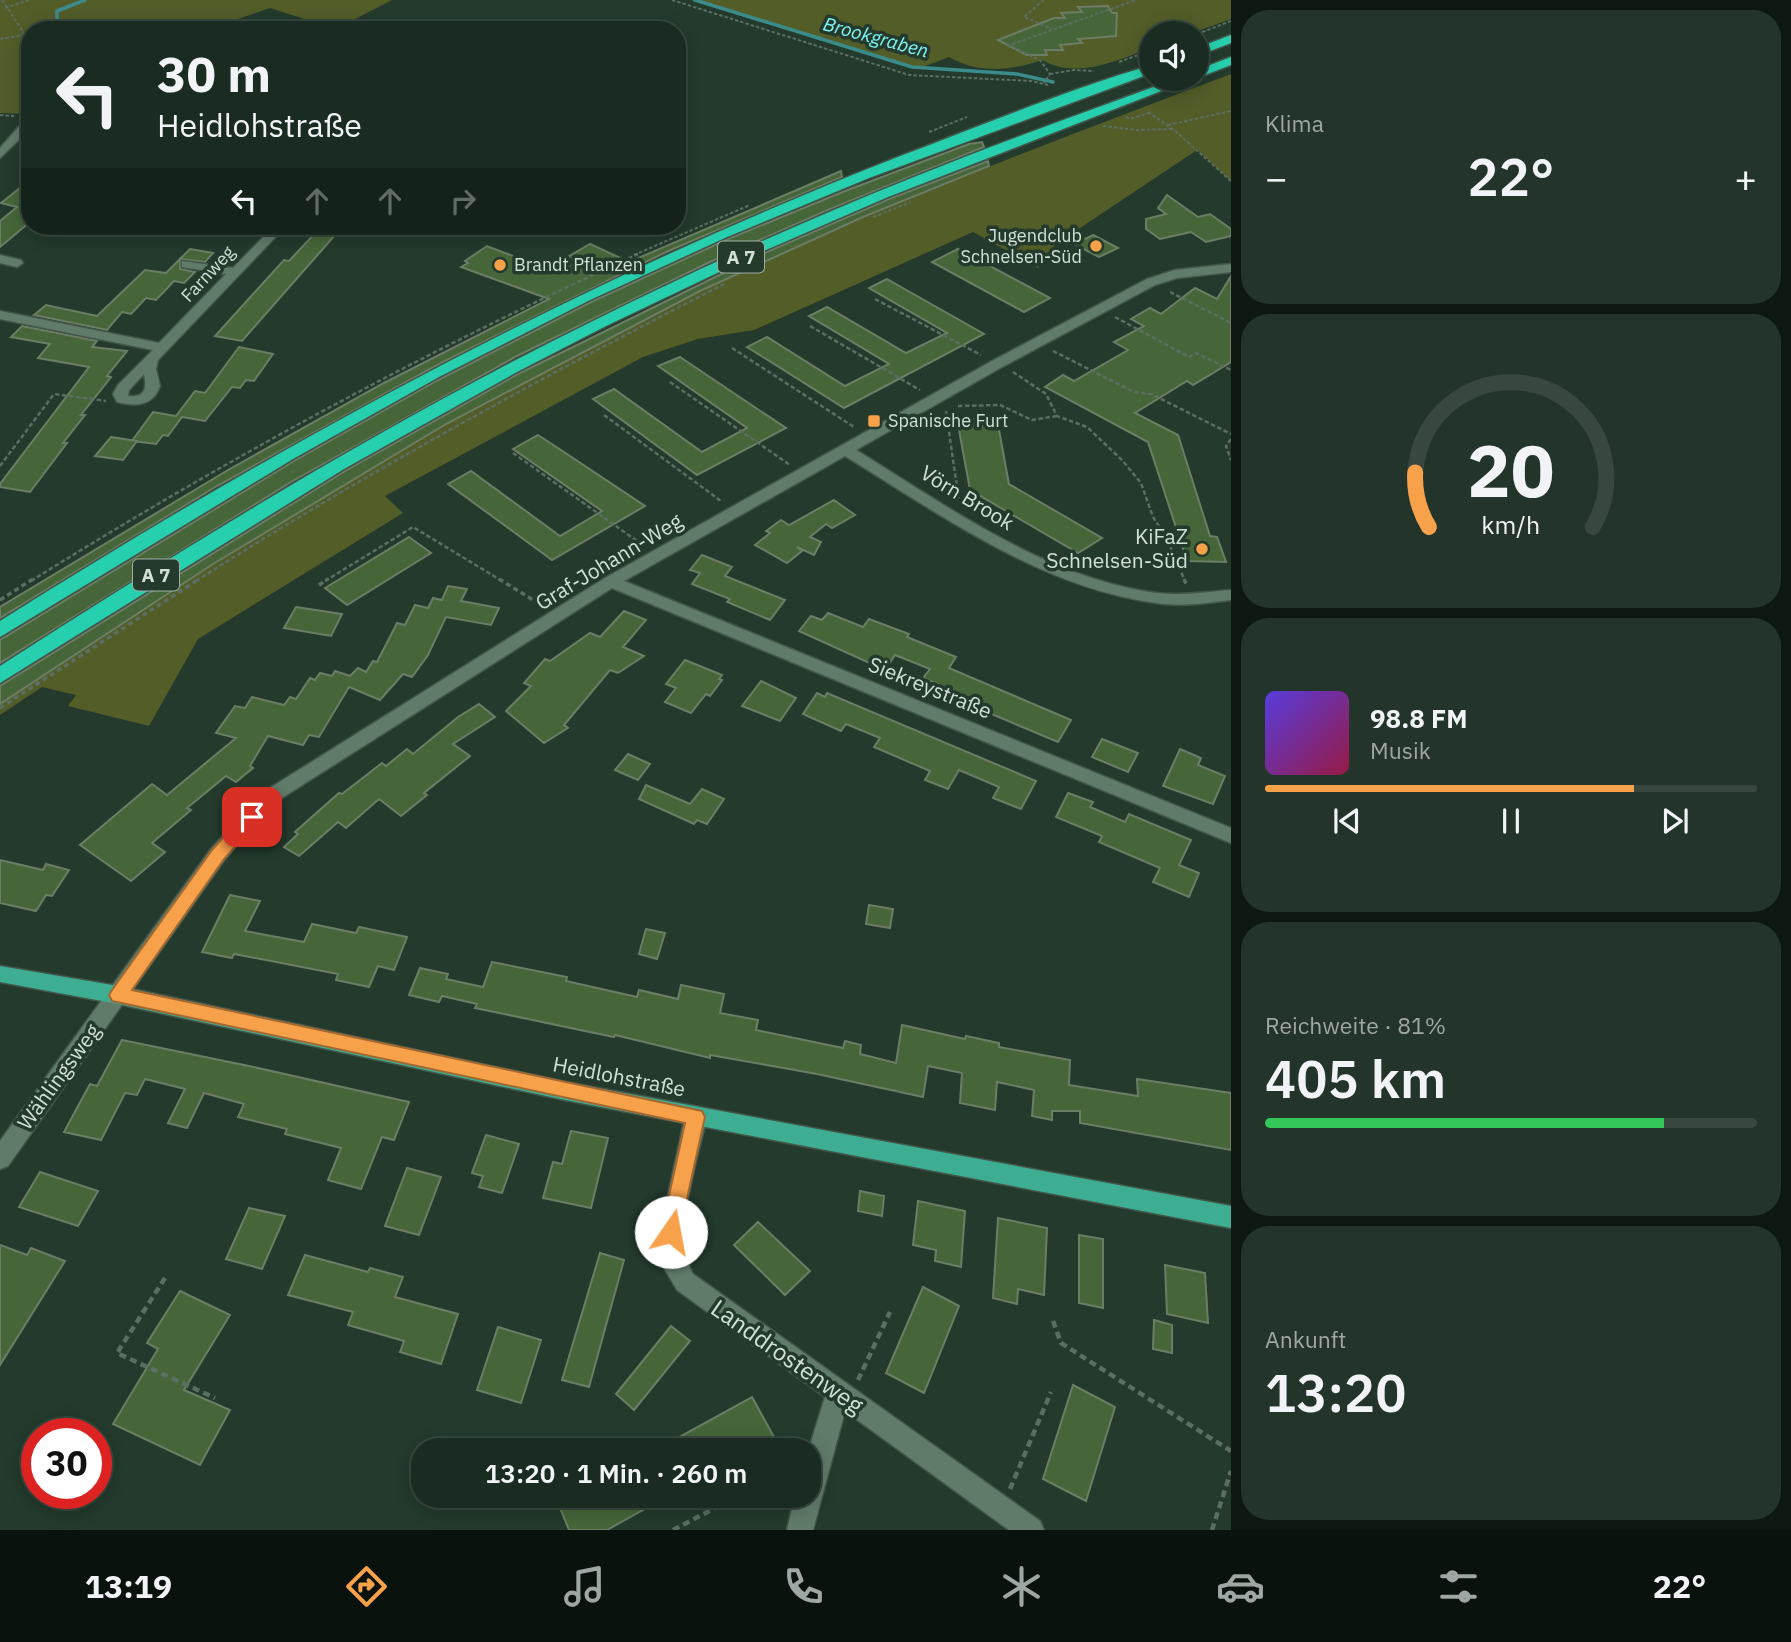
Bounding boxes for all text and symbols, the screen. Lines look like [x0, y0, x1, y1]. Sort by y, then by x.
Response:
water label: Brookgraben [821, 11, 931, 63]
map controls [1139, 21, 1209, 91]
button: sound [1139, 21, 1209, 91]
text: 30 m [157, 42, 271, 105]
icon: left [42, 49, 133, 140]
text: Heidlohstraße [157, 104, 362, 146]
text: Klima [1265, 108, 1324, 138]
text: 22° [1468, 143, 1554, 210]
text: − [1265, 153, 1288, 202]
text: + [1734, 153, 1757, 202]
icon: left [225, 182, 263, 220]
icon: ahead [298, 182, 336, 220]
icon: ahead [371, 182, 409, 220]
icon: right [444, 182, 482, 220]
place label: Jugendclub Schnelsen-Süd [960, 224, 1082, 268]
marker: Jugendclub Schnelsen-Süd [1088, 238, 1104, 254]
street label: Farnweg [176, 240, 240, 307]
road number: A 7 [718, 242, 764, 272]
place label: Brandt Pflanzen [514, 253, 643, 276]
marker: Brandt Pflanzen [492, 257, 508, 273]
place label: Spanische Furt [888, 409, 1008, 432]
marker: Spanische Furt [866, 413, 882, 429]
text: 20 [1467, 422, 1555, 517]
street label: Vörn Brook [916, 458, 1019, 536]
street label: Graf-Johann-Weg [530, 506, 687, 616]
text: km/h [1482, 508, 1540, 541]
place label: KiFaZ Schnelsen-Süd [1046, 522, 1188, 574]
marker: KiFaZ Schnelsen-Süd [1194, 541, 1210, 557]
road number: A 7 [133, 560, 179, 590]
street label: Siekreystraße [865, 650, 996, 725]
text: 98.8 FM [1370, 701, 1468, 735]
text: Musik [1370, 735, 1431, 765]
pin [222, 787, 282, 847]
icon: arrive [233, 798, 271, 836]
icon: previous [1328, 802, 1366, 840]
icon: pause [1492, 802, 1530, 840]
icon: next [1656, 802, 1694, 840]
text: Reichweite · 81% [1265, 1010, 1446, 1040]
street label: Wählingsweg [10, 1018, 106, 1135]
text: 405 km [1265, 1045, 1446, 1112]
street label: Heidlohstraße [551, 1049, 688, 1103]
position arrow [634, 1195, 708, 1269]
street label: Landdrostenweg [705, 1292, 870, 1421]
text: Ankunft [1265, 1324, 1346, 1354]
text: 13:20 [1265, 1359, 1406, 1426]
speed limit sign: 30 [21, 1418, 112, 1509]
text: 13:20 · 1 Min. · 260 m [485, 1456, 747, 1490]
icon: directions [342, 1562, 391, 1611]
icon: music [560, 1562, 609, 1611]
icon: phone [779, 1562, 828, 1611]
icon: climate [997, 1562, 1046, 1611]
icon: car [1216, 1562, 1265, 1611]
icon: filters [1434, 1562, 1483, 1611]
text: 13:19 [85, 1565, 172, 1607]
text: 22° [1653, 1565, 1706, 1607]

